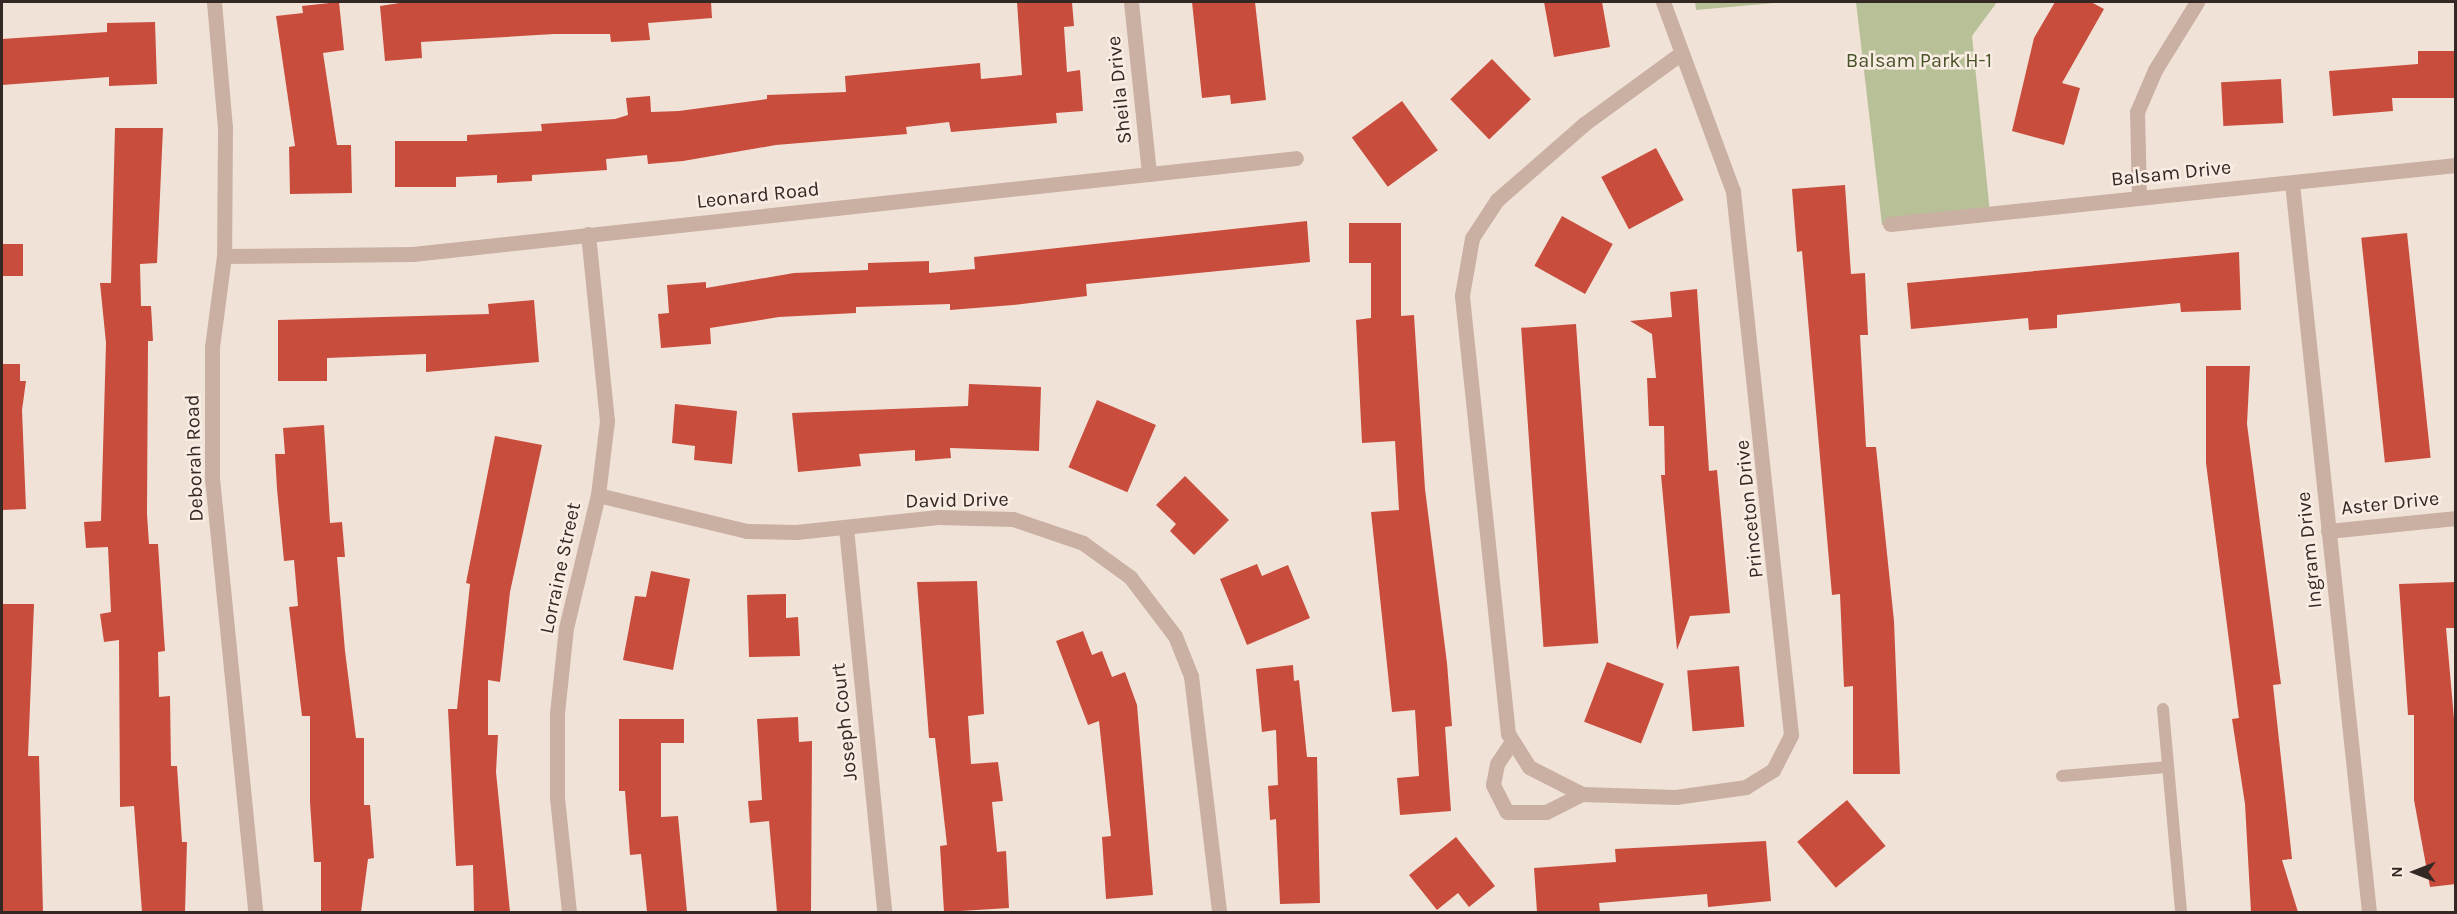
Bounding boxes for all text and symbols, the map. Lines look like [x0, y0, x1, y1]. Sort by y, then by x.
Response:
street label: Sheila Drive [1101, 35, 1137, 145]
park label: Balsam Park H-1 [1846, 48, 1992, 72]
street label: Balsam Drive [2110, 155, 2232, 191]
street label: Leonard Road [695, 177, 821, 213]
street label: Deborah Road [180, 394, 208, 522]
street label: Princeton Drive [1730, 439, 1768, 579]
street label: Aster Drive [2340, 486, 2440, 520]
street label: David Drive [905, 487, 1009, 513]
street label: Ingram Drive [2291, 490, 2327, 610]
street label: Lorraine Street [534, 500, 586, 636]
street label: Joseph Court [826, 662, 862, 782]
north arrow [2385, 842, 2445, 902]
text: N [2387, 866, 2406, 878]

